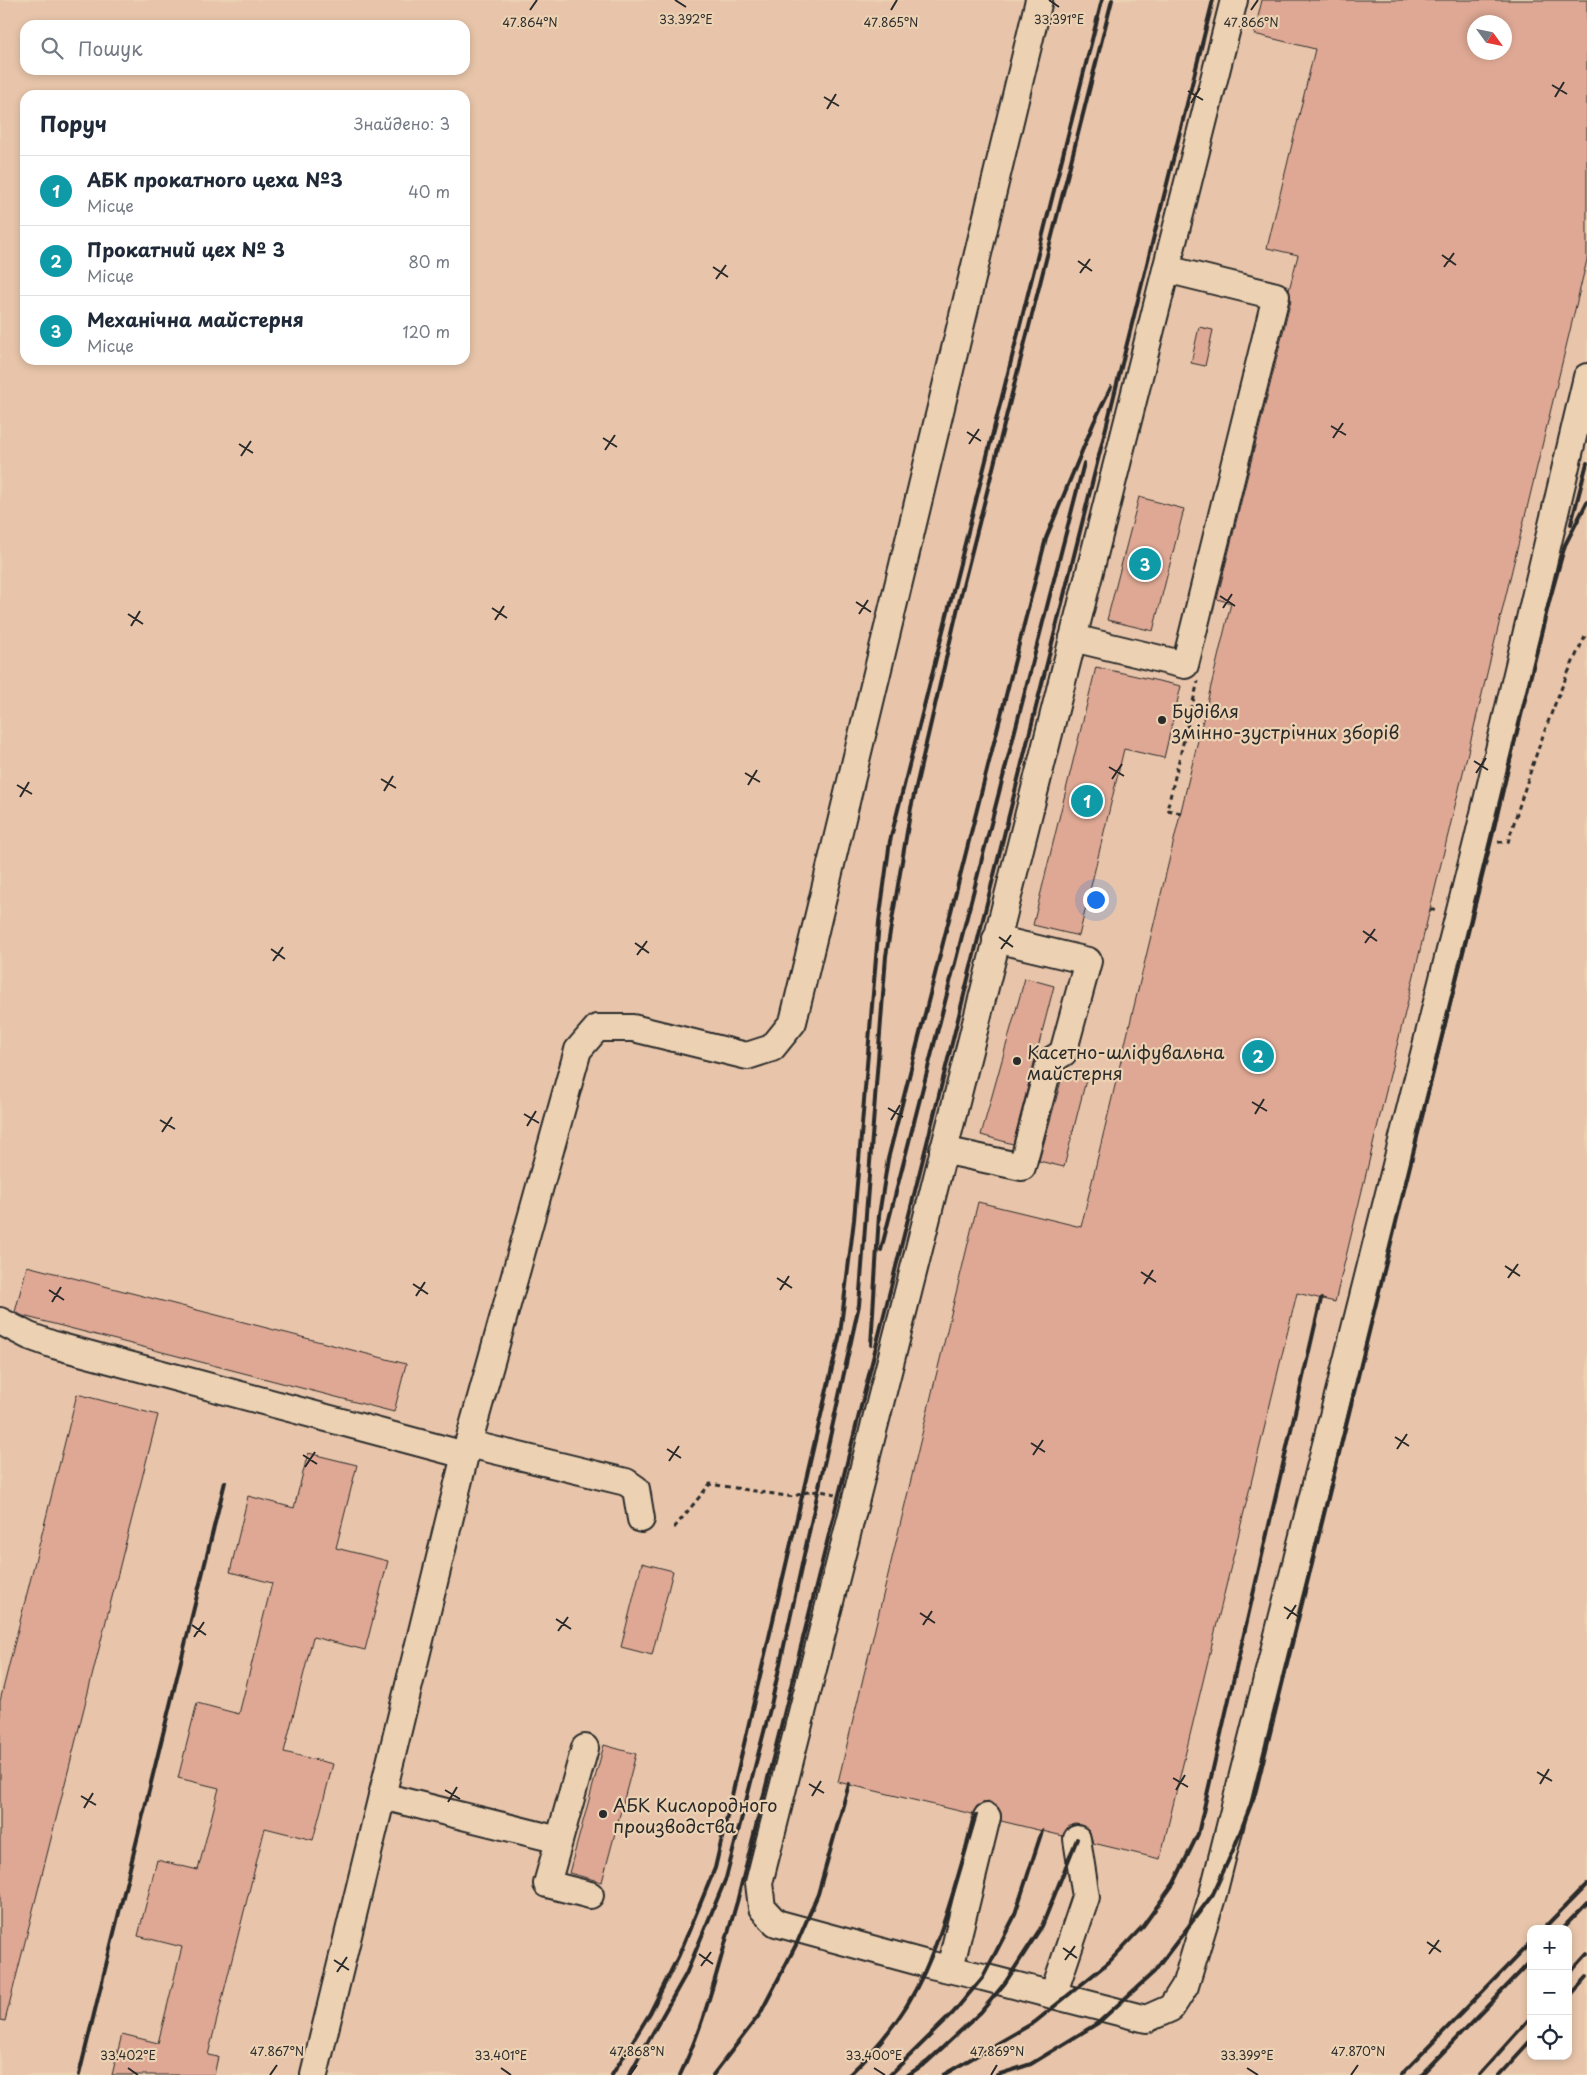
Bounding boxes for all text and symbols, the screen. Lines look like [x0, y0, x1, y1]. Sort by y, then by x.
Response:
text: 33.392°E [659, 10, 713, 28]
text: 33.391°E [1034, 10, 1084, 28]
text: 47.864°N [502, 13, 558, 31]
text: 47.865°N [863, 13, 919, 31]
text: 47.866°N [1223, 13, 1279, 31]
north arrow [1467, 15, 1512, 60]
search box [20, 20, 470, 75]
icon: search [38, 34, 66, 62]
text: Пошук [78, 34, 143, 62]
text: Поруч [40, 107, 107, 139]
text: Знайдено: 3 [354, 111, 450, 135]
text: АБК прокатного цеха №3 [87, 165, 343, 193]
text: 1 [52, 179, 60, 203]
text: 40 m [408, 179, 450, 203]
text: Місце [87, 193, 134, 217]
text: Прокатний цех № 3 [87, 235, 285, 263]
text: 2 [50, 249, 62, 273]
text: 80 m [408, 249, 450, 273]
text: Місце [87, 263, 134, 287]
text: Механічна майстерня [87, 305, 304, 333]
text: 3 [51, 319, 61, 343]
text: 120 m [403, 319, 450, 343]
text: Місце [87, 333, 134, 357]
pin: 3 [1129, 545, 1161, 583]
place label: Будівля змінно-зустрічних зборів [1171, 697, 1399, 745]
marker: Будівля змінно-зустрічних зборів [1156, 714, 1168, 726]
pin: 1 [1071, 782, 1103, 820]
your location [1083, 887, 1109, 913]
pin: 2 [1242, 1037, 1274, 1075]
place label: Касетно-шліфувальна майстерня [1027, 1038, 1225, 1086]
marker: Касетно-шліфувальна майстерня [1011, 1055, 1023, 1067]
place label: АБК Кислородного производства [613, 1791, 777, 1839]
marker: АБК Кислородного производства [597, 1808, 609, 1820]
map controls [1527, 1925, 1572, 2060]
button: + [1527, 1925, 1572, 1970]
button: − [1527, 1970, 1572, 2015]
button: locate [1527, 2015, 1572, 2060]
text: 47.867°N [250, 2042, 304, 2060]
text: 47.868°N [609, 2042, 665, 2060]
text: 47.869°N [970, 2042, 1024, 2060]
text: 47.870°N [1331, 2042, 1385, 2060]
text: 33.402°E [100, 2046, 156, 2064]
text: 33.401°E [475, 2046, 527, 2064]
text: 33.400°E [846, 2046, 902, 2064]
text: 33.399°E [1220, 2046, 1274, 2064]

